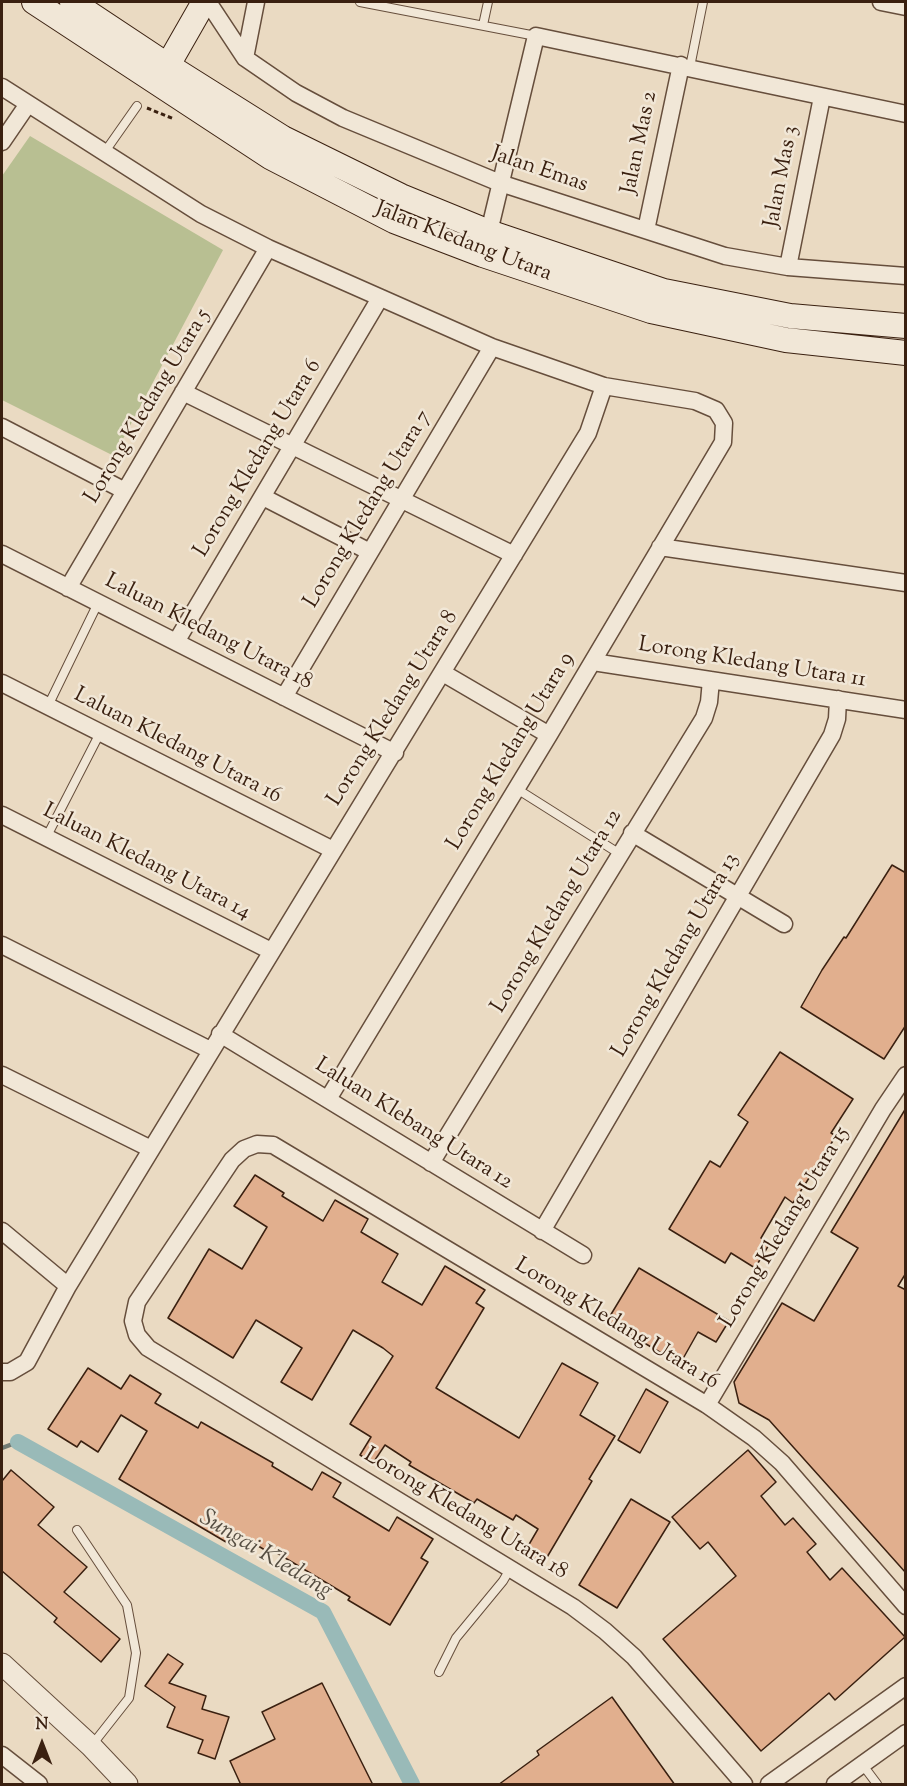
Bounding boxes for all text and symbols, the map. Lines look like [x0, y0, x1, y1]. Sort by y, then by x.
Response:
street label: Jalan Mas 2 [617, 89, 665, 197]
street label: Jalan Mas 3 [760, 124, 806, 230]
street label: Jalan Emas [487, 142, 591, 200]
street label: Jalan Kledang Utara [371, 197, 555, 289]
street label: Lorong Kledang Utara 5 [80, 305, 218, 509]
street label: Lorong Kledang Utara 6 [189, 355, 329, 563]
street label: Lorong Kledang Utara 7 [299, 406, 439, 614]
street label: Laluan Kledang Utara 18 [100, 569, 316, 697]
street label: Lorong Kledang Utara 8 [323, 606, 465, 812]
street label: Lorong Kledang Utara 11 [636, 633, 868, 695]
street label: Lorong Kledang Utara 9 [443, 648, 581, 856]
street label: Laluan Kledang Utara 16 [69, 683, 285, 811]
street label: Laluan Kledang Utara 14 [38, 799, 254, 927]
street label: Lorong Kledang Utara 12 [487, 805, 629, 1019]
street label: Lorong Kledang Utara 13 [608, 849, 746, 1063]
street label: Laluan Klebang Utara 12 [309, 1053, 517, 1197]
street label: Lorong Kledang Utara 15 [715, 1123, 857, 1333]
street label: Lorong Kledang Utara 16 [509, 1254, 723, 1396]
street label: Lorong Kledang Utara 18 [358, 1444, 572, 1586]
water label: Sungai Kledang [193, 1505, 337, 1607]
north arrow [12, 1714, 72, 1774]
text: N [36, 1714, 48, 1737]

